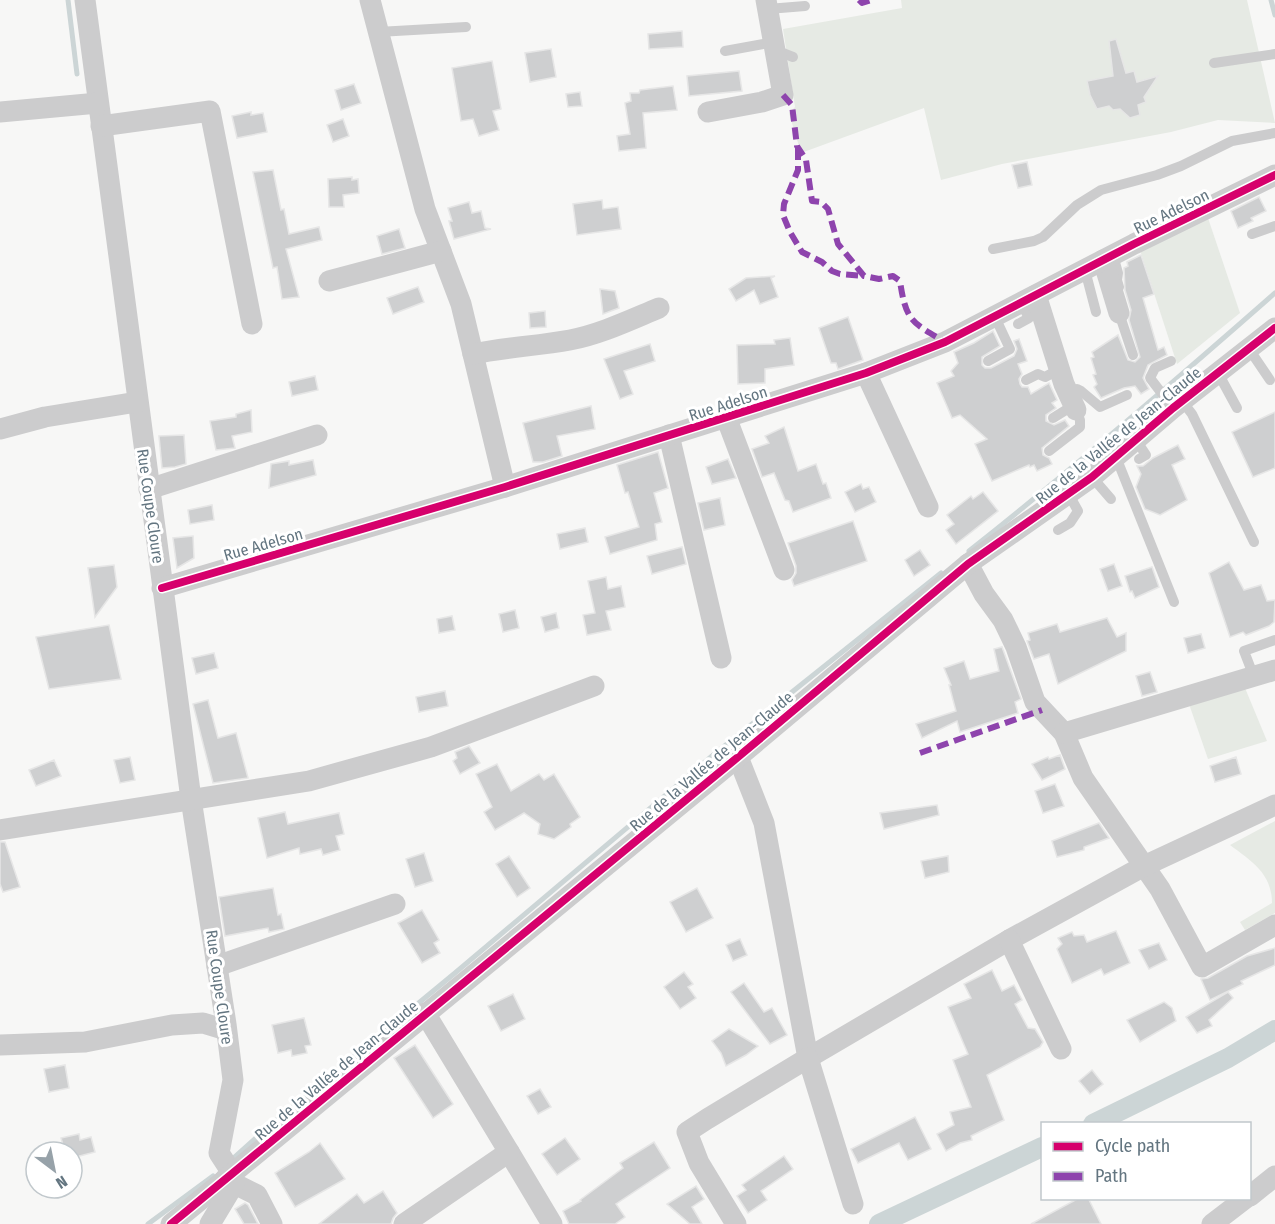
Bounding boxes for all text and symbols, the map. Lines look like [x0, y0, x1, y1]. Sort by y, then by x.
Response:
street label: Rue Adelson [1130, 185, 1212, 238]
street label: Rue de la Vallée de Jean-Claude [1032, 363, 1205, 508]
street label: Rue Adelson [686, 382, 770, 425]
street label: Rue Coupe Cloure [133, 448, 168, 565]
street label: Rue Adelson [221, 524, 305, 565]
street label: Rue de la Vallée de Jean-Claude [626, 687, 797, 835]
street label: Rue Coupe Cloure [202, 929, 237, 1046]
street label: Rue de la Vallée de Jean-Claude [251, 996, 422, 1144]
legend [1041, 1122, 1251, 1200]
text: Cycle path [1095, 1135, 1170, 1157]
north arrow [24, 1140, 84, 1200]
text: Path [1095, 1165, 1128, 1187]
text: N [53, 1172, 71, 1193]

